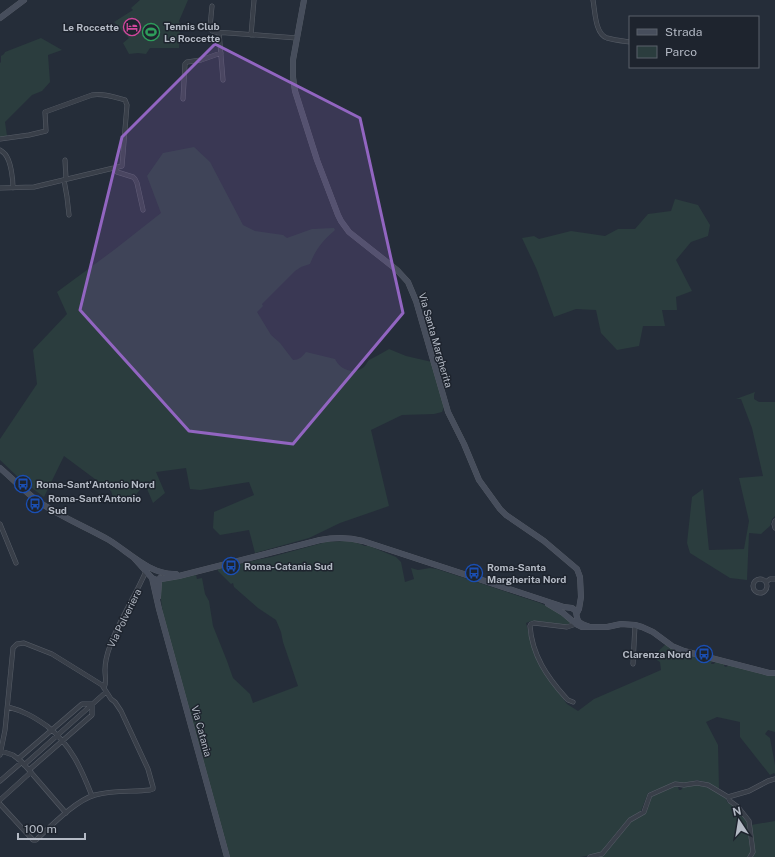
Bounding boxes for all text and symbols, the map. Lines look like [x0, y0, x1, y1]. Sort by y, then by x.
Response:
legend [629, 16, 759, 68]
hotel icon: Le Roccette [122, 17, 142, 37]
place label: Tennis Club Le Roccette [164, 20, 221, 44]
place label: Le Roccette [63, 21, 119, 33]
sports icon: Tennis Club Le Roccette [141, 22, 161, 42]
text: Strada [665, 25, 702, 39]
text: Parco [665, 45, 697, 59]
street label: Via Santa Margherita [417, 291, 455, 389]
bus stop icon: Roma-Sant'Antonio Nord [13, 474, 33, 494]
place label: Roma-Sant'Antonio Nord [36, 478, 155, 490]
place label: Roma-Sant'Antonio Sud [48, 492, 141, 516]
bus stop icon: Roma-Sant'Antonio Sud [25, 494, 45, 514]
bus stop icon: Roma-Catania Sud [221, 556, 241, 576]
place label: Roma-Catania Sud [244, 560, 333, 572]
place label: Roma-Santa Margherita Nord [487, 561, 566, 585]
bus stop icon: Roma-Santa Margherita Nord [464, 563, 484, 583]
street label: Via Polveriera [105, 587, 143, 649]
bus stop icon: Clarenza Nord [694, 644, 714, 664]
place label: Clarenza Nord [623, 648, 691, 660]
street label: Via Catania [189, 704, 215, 758]
north arrow [719, 801, 759, 841]
text: N [731, 804, 742, 818]
scale bar [18, 815, 85, 841]
text: 100 m [24, 822, 57, 836]

